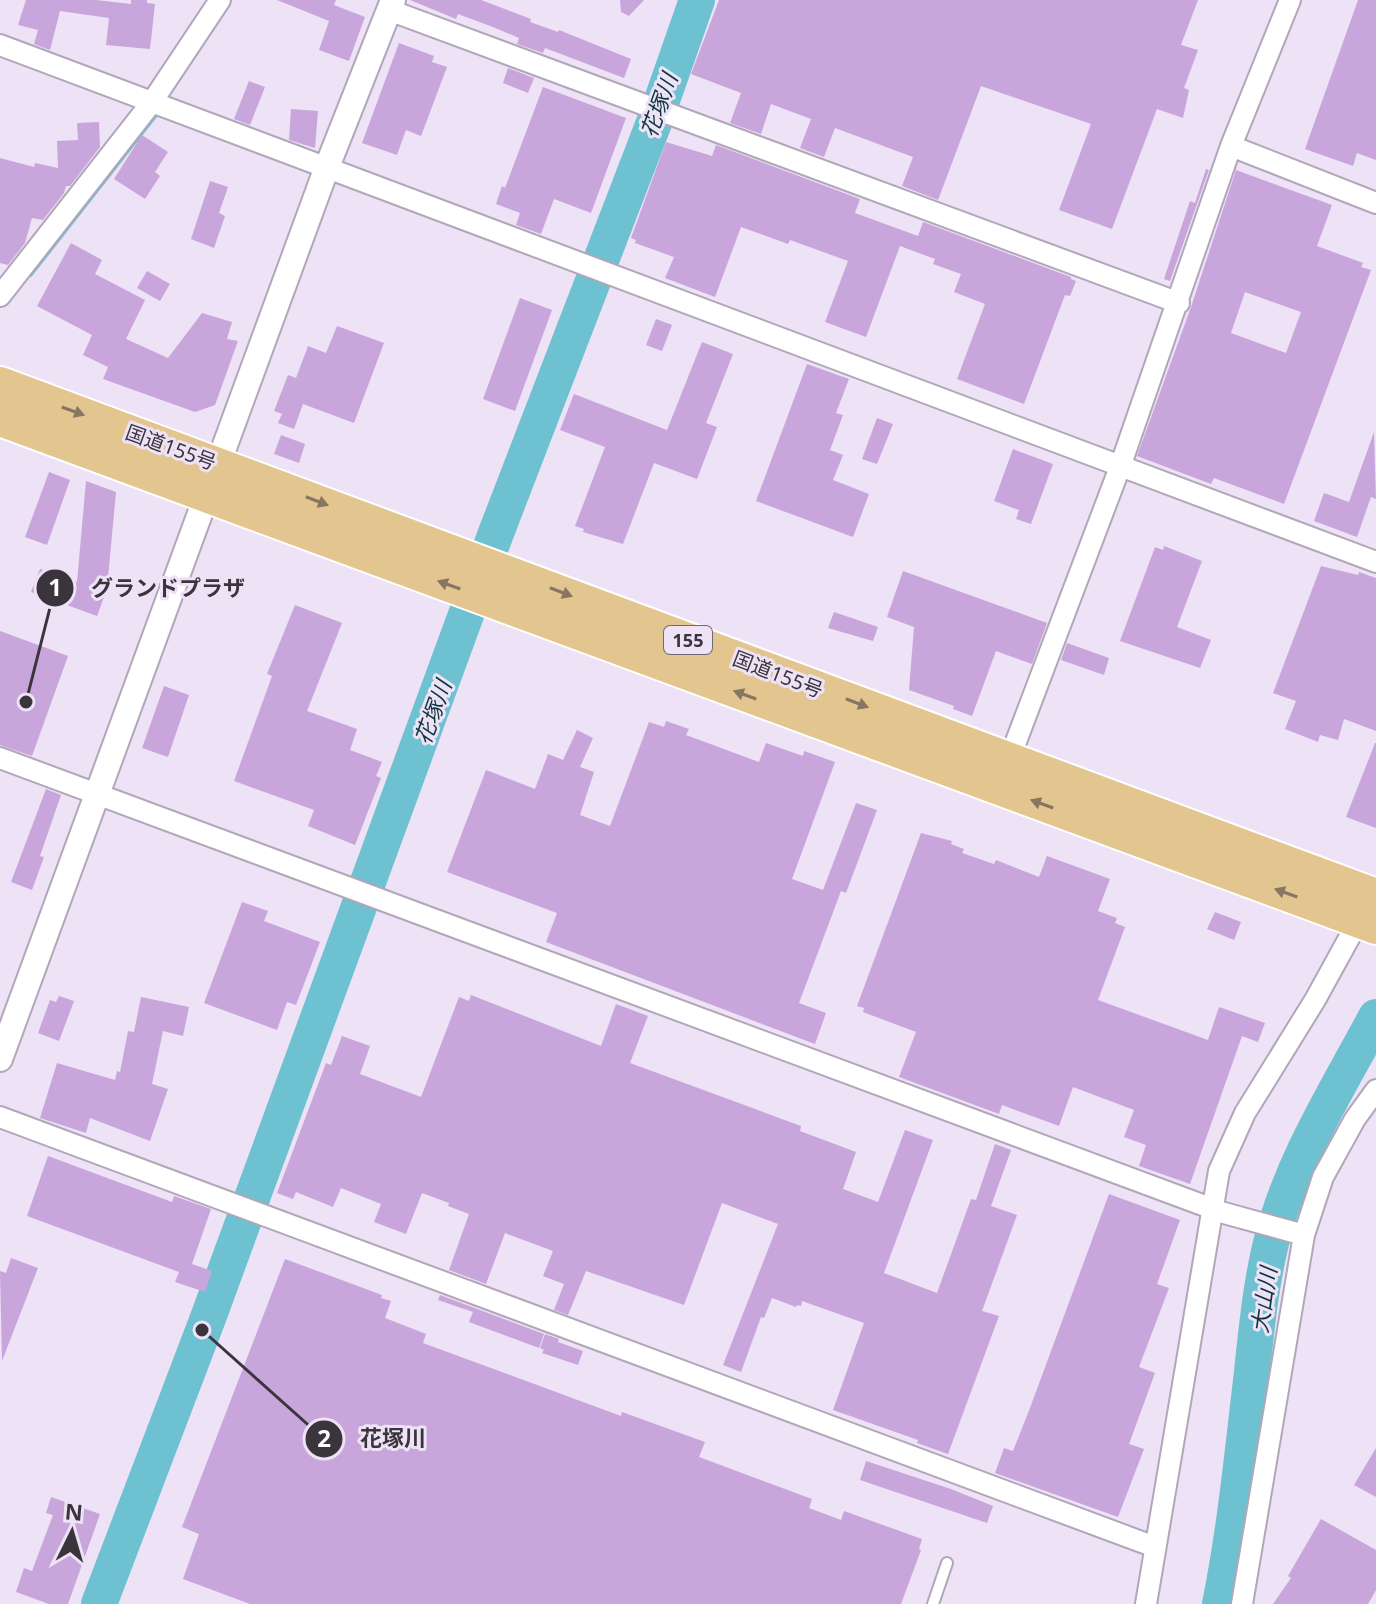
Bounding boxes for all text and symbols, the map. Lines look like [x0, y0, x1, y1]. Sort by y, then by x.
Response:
water label: 花塚川 [633, 67, 684, 141]
one-way arrow [61, 405, 85, 418]
street label: 国道155号 [122, 418, 220, 476]
one-way arrow [305, 495, 329, 508]
callout: グランドプラザ [35, 565, 261, 611]
text: 1 [48, 570, 62, 603]
text: グランドプラザ [91, 572, 245, 602]
one-way arrow [437, 579, 461, 591]
one-way arrow [549, 586, 573, 599]
road number: 155 [664, 626, 712, 654]
street label: 国道155号 [729, 644, 827, 704]
water label: 花塚川 [407, 674, 458, 748]
one-way arrow [733, 688, 757, 700]
one-way arrow [845, 697, 869, 710]
one-way arrow [1030, 797, 1054, 810]
one-way arrow [1274, 887, 1298, 899]
water label: 大山川 [1244, 1263, 1283, 1335]
callout: 花塚川 [304, 1416, 442, 1462]
text: 2 [317, 1421, 331, 1454]
text: 花塚川 [360, 1422, 426, 1452]
north arrow [32, 1492, 112, 1572]
text: N [64, 1495, 84, 1527]

